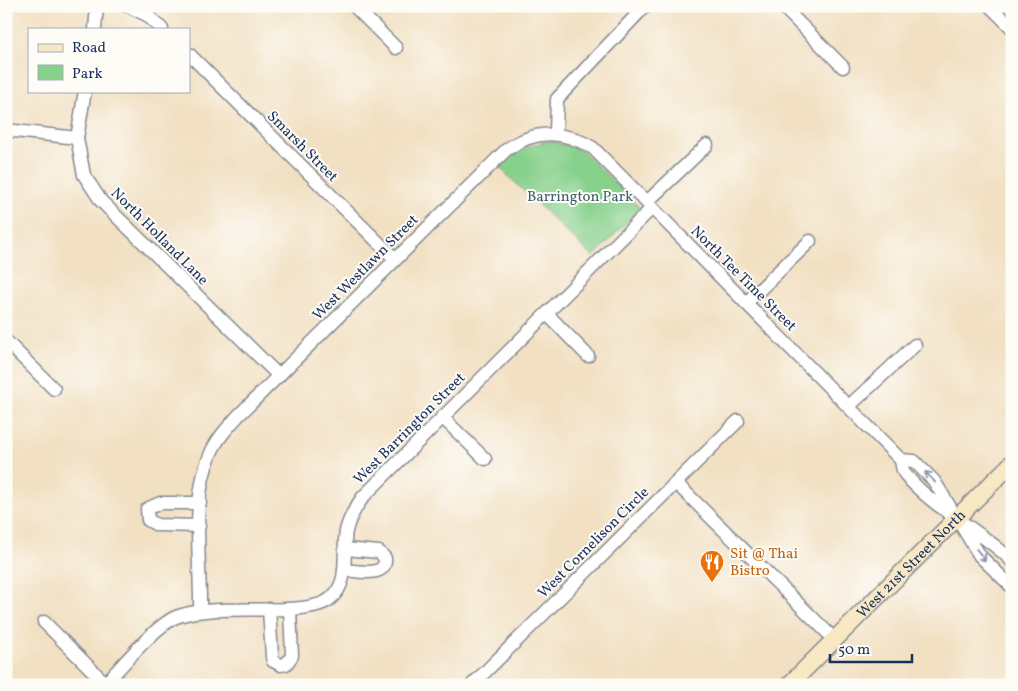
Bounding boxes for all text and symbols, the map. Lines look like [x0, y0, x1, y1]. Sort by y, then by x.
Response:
legend [28, 28, 190, 92]
text: Road [72, 38, 106, 59]
text: Park [72, 64, 103, 85]
street label: Smarsh Street [262, 107, 342, 187]
street label: North Holland Lane [105, 183, 213, 291]
park label: Barrington Park [527, 187, 633, 208]
street label: West Westlawn Street [308, 210, 424, 326]
street label: North Tee Time Street [685, 221, 801, 337]
street label: West Barrington Street [349, 368, 471, 490]
one-way arrow [924, 471, 936, 484]
street label: West Cornelison Circle [534, 483, 654, 603]
street label: West 21st Street North [853, 506, 971, 624]
place label: Sit @ Thai Bistro [730, 544, 798, 582]
one-way arrow [975, 548, 986, 561]
restaurant icon: Sit @ Thai Bistro [699, 549, 725, 583]
scale bar [830, 631, 913, 663]
text: 50 m [838, 640, 870, 661]

